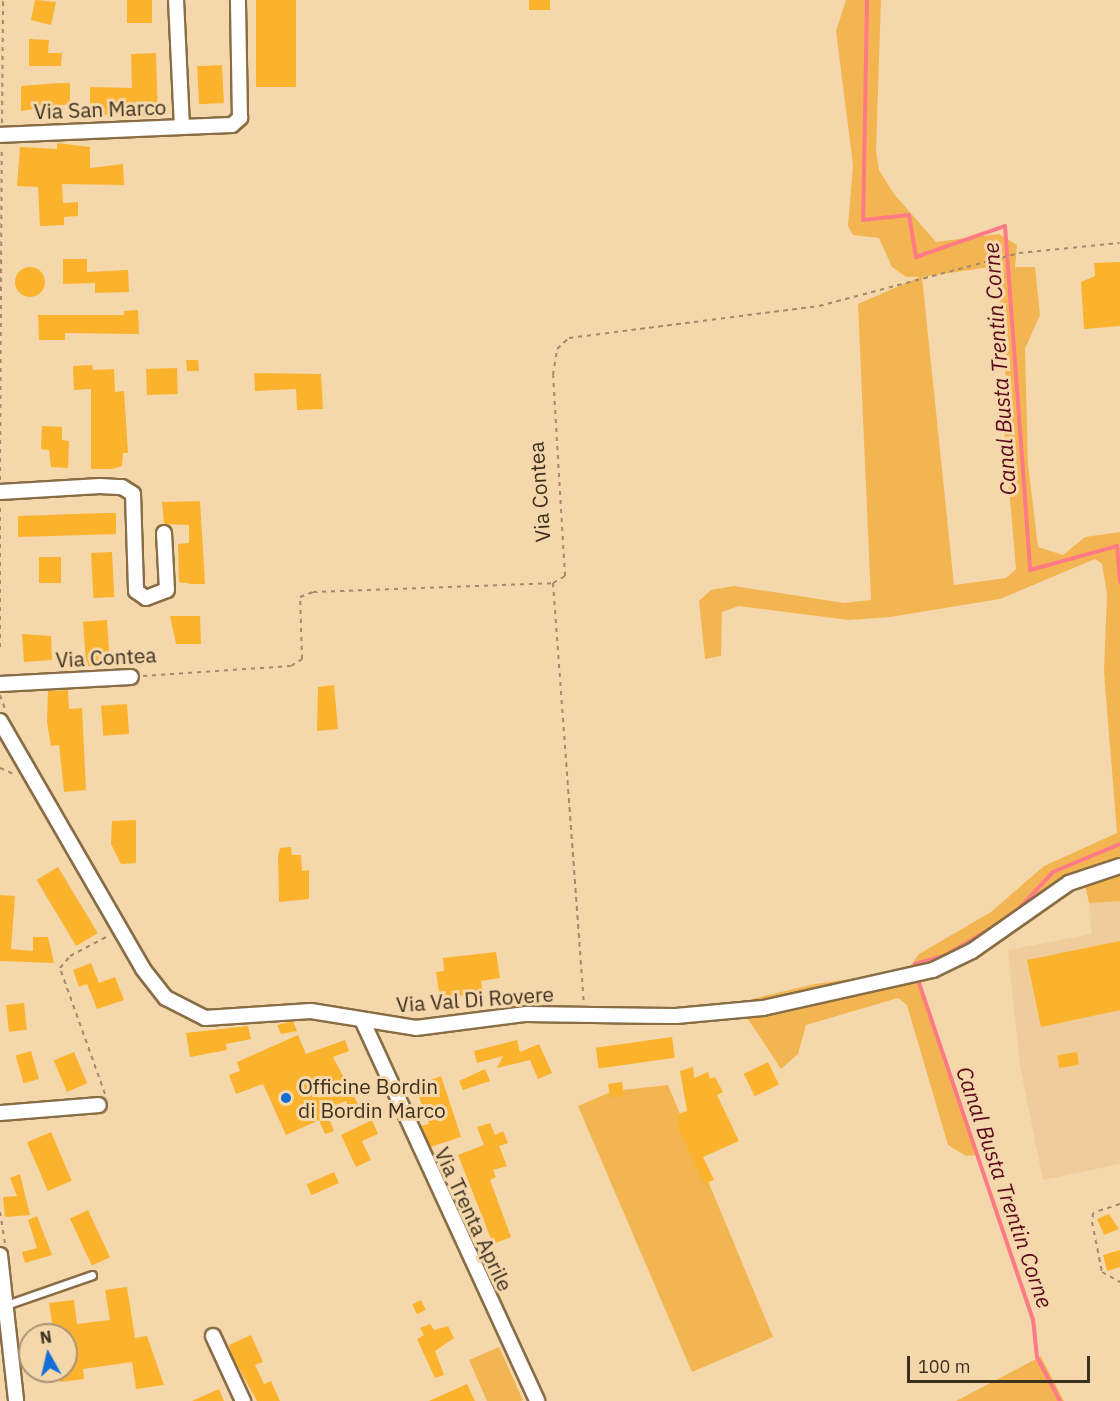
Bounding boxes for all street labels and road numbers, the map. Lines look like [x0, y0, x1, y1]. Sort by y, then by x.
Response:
street label: Via San Marco [33, 94, 167, 124]
street label: Via Contea [523, 441, 555, 543]
street label: Via Contea [55, 642, 157, 672]
street label: Via Val Di Rovere [395, 981, 555, 1017]
street label: Via Trenta Aprile [430, 1143, 518, 1295]

